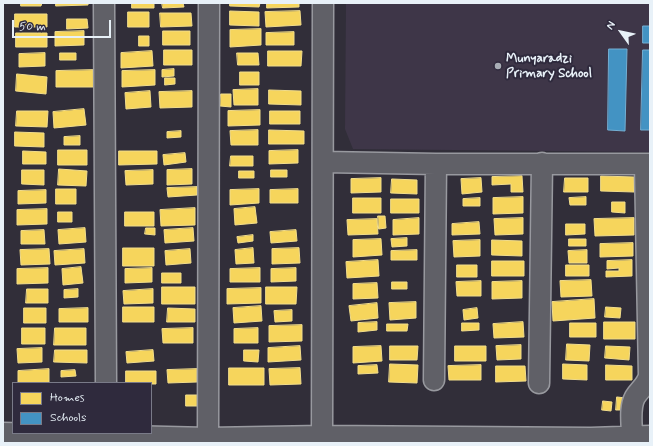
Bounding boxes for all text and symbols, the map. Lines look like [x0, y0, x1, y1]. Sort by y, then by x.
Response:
scale bar [14, 12, 113, 38]
north arrow [601, 12, 641, 52]
text: 50 m [19, 19, 46, 35]
text: N [603, 19, 619, 32]
place label: Munyaradzi Primary School [506, 51, 592, 82]
marker: Munyaradzi Primary School [493, 61, 503, 71]
legend [12, 382, 152, 434]
text: Homes [50, 390, 85, 406]
text: Schools [50, 410, 86, 426]

